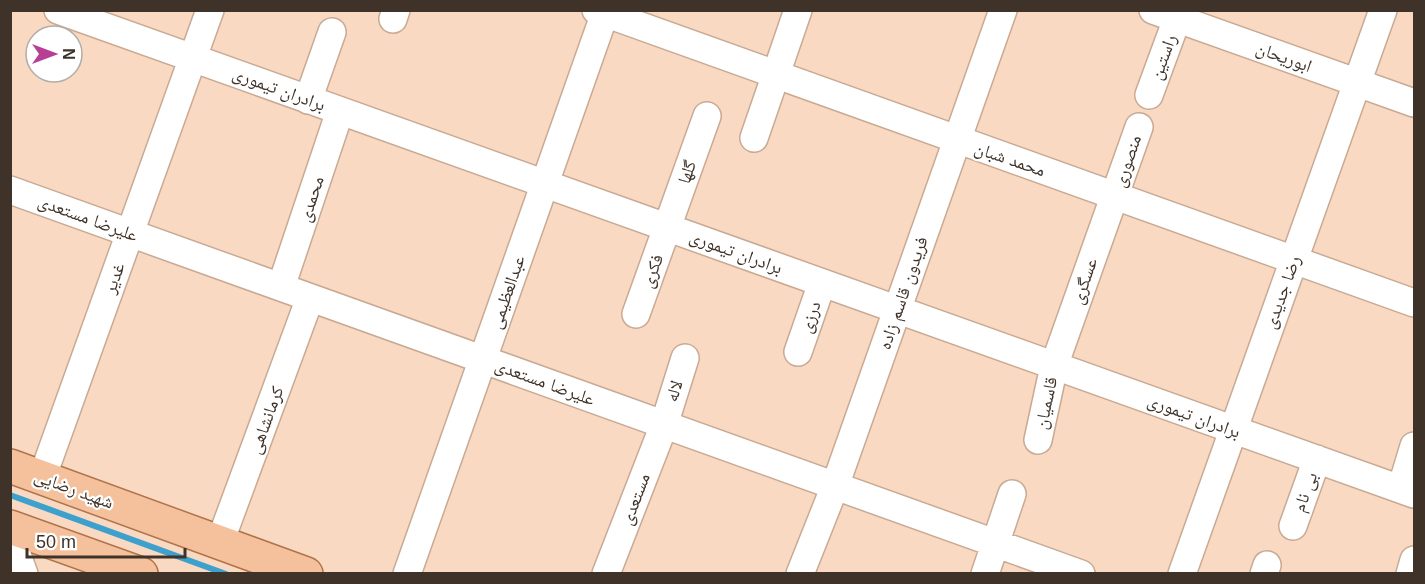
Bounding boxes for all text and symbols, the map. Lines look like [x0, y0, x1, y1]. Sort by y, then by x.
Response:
north arrow [24, 24, 84, 84]
street label: راستین [1146, 32, 1181, 83]
street label: ابوریحان [1253, 38, 1315, 77]
text: N [60, 48, 77, 60]
street label: برادران تیموری [230, 63, 328, 116]
street label: منصوری [1109, 132, 1146, 190]
street label: محمد شبان [972, 138, 1048, 181]
street label: گلها [674, 157, 700, 186]
street label: محمدی [294, 173, 329, 225]
street label: علیرضا مستعدی [35, 191, 141, 246]
street label: برادران تیموری [687, 226, 785, 279]
street label: فریدون قاسم زاده [874, 234, 934, 353]
street label: فکری [637, 252, 668, 291]
street label: عبدالعظیمی [485, 253, 530, 332]
street label: رضا جدیدی [1260, 253, 1305, 332]
street label: عسگری [1067, 255, 1102, 307]
street label: غدیر [99, 260, 129, 297]
street label: درزی [795, 298, 826, 336]
street label: علیرضا مستعدی [492, 355, 598, 410]
street label: قاسمیان [1031, 375, 1062, 431]
street label: لاله [661, 378, 687, 404]
street label: کرمانشاهی [245, 383, 289, 457]
street label: برادران تیموری [1145, 390, 1243, 443]
street label: شهید رضایی [31, 465, 116, 514]
street label: بی نام [1289, 469, 1323, 515]
street label: مستعدی [616, 470, 655, 528]
scale bar [27, 521, 184, 559]
text: 50 m [36, 532, 76, 552]

